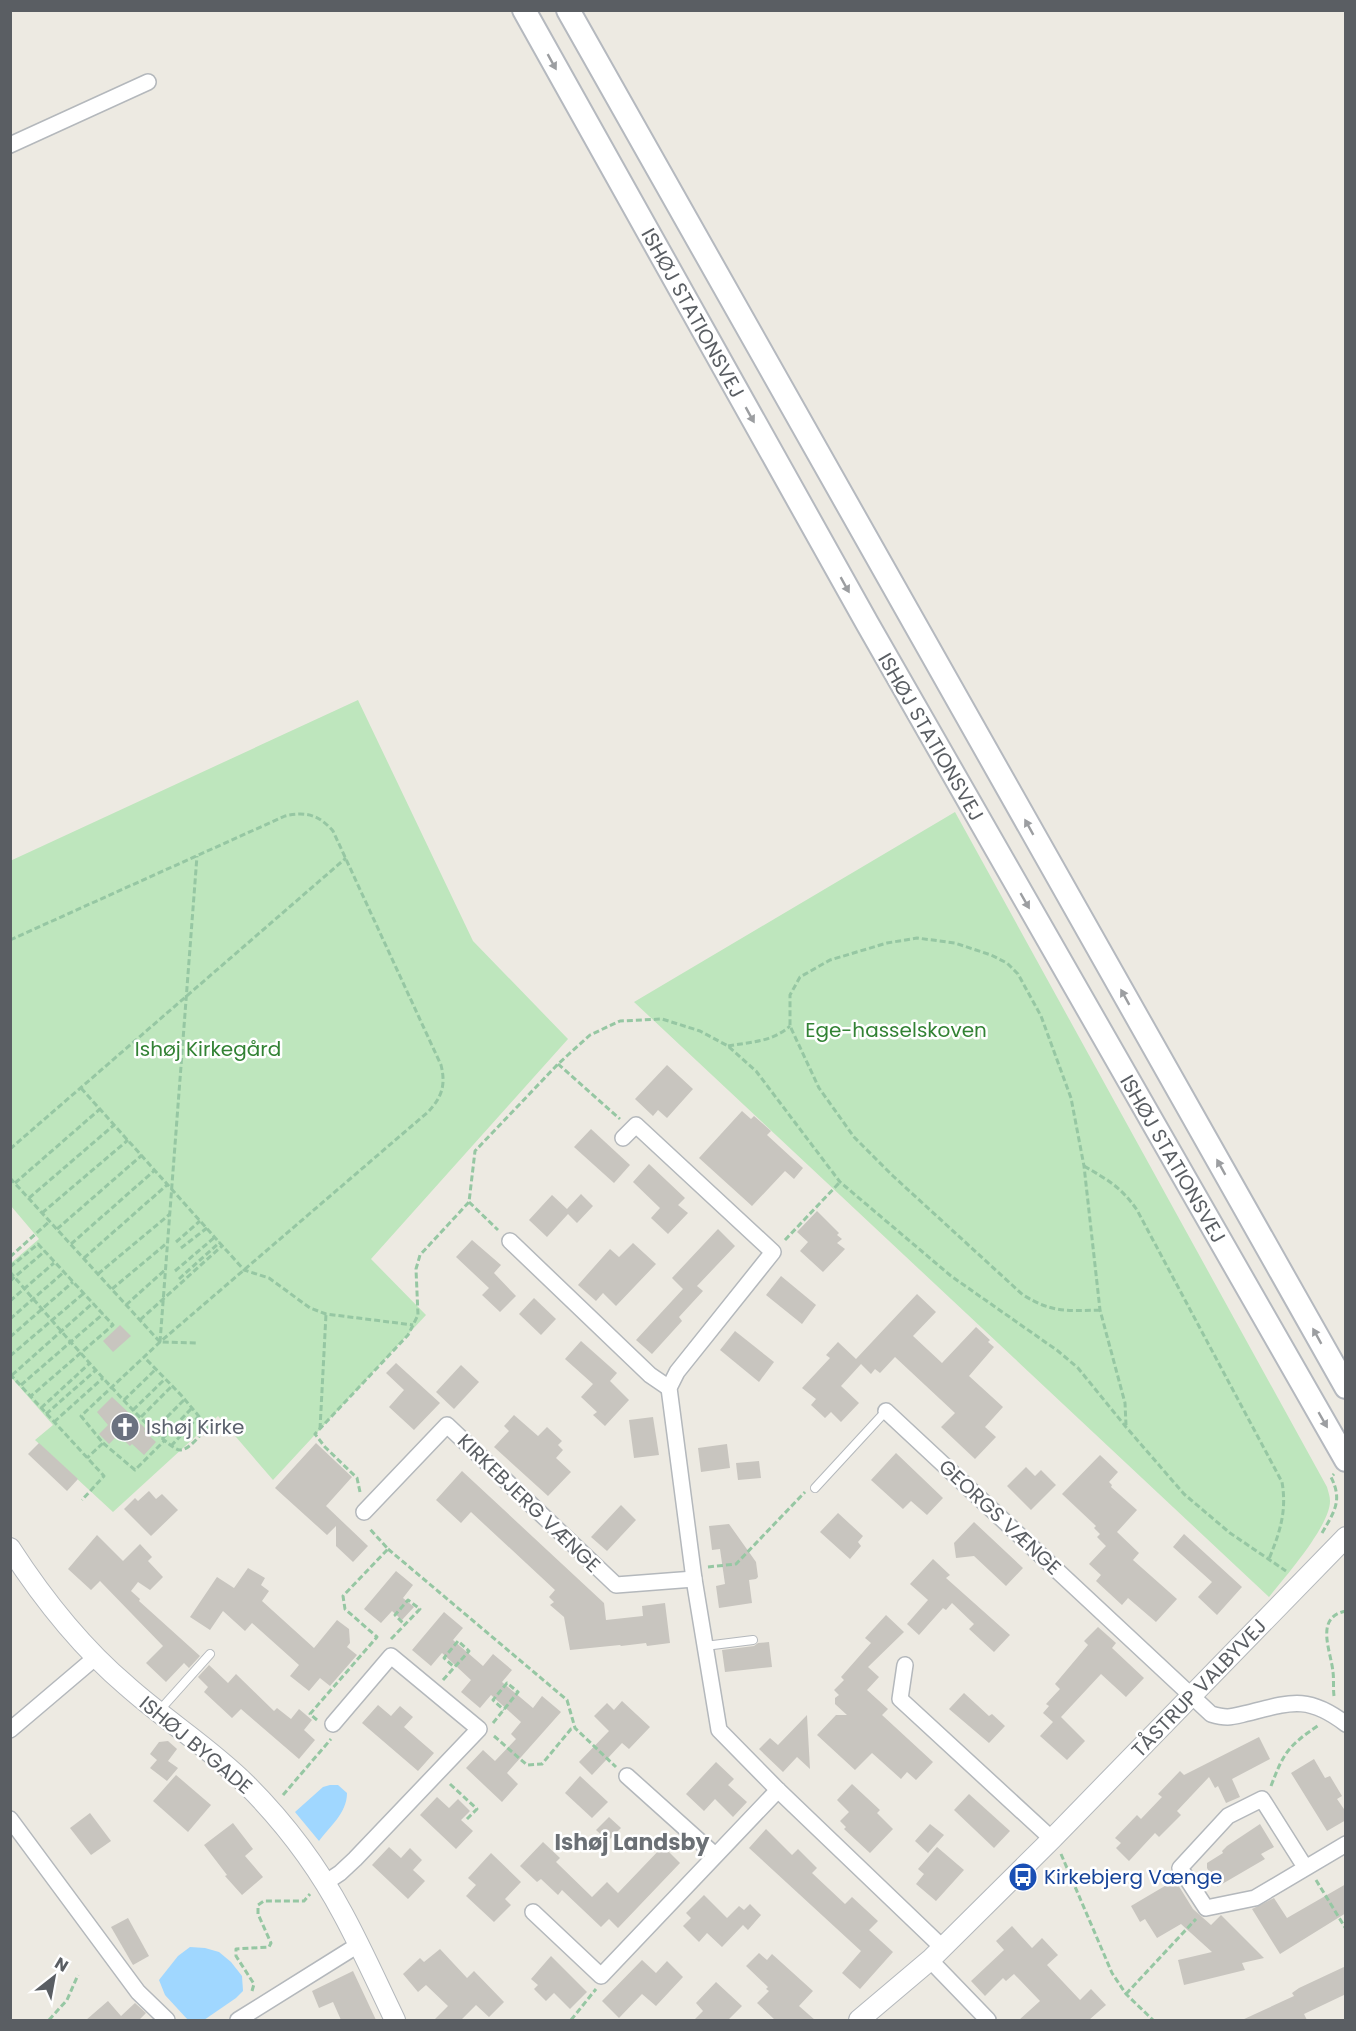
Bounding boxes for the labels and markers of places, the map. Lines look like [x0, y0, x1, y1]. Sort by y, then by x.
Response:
church icon: Ishøj Kirke [109, 1411, 141, 1443]
place label: Ishøj Kirke [146, 1413, 244, 1441]
bus stop icon: Kirkebjerg Vænge [1007, 1861, 1039, 1893]
place label: Kirkebjerg Vænge [1044, 1863, 1222, 1891]

